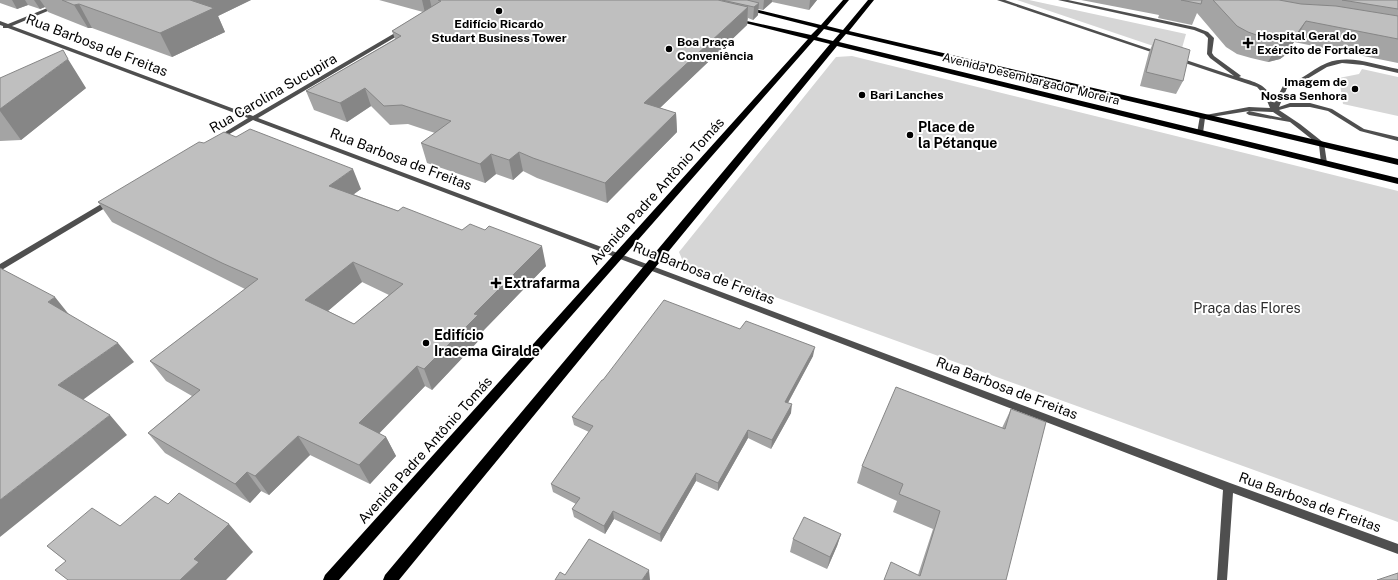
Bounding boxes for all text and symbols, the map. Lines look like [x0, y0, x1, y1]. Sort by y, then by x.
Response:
marker: Edifício Ricardo Studart Business Tower [494, 6, 504, 16]
street label: Rua Barbosa de Freitas [24, 11, 170, 79]
place label: Edifício Ricardo Studart Business Tower [431, 17, 567, 45]
place label: Hospital Geral do Exército de Fortaleza [1257, 29, 1378, 57]
place label: Boa Praça Conveniência [677, 35, 754, 63]
marker: Hospital Geral do Exército de Fortaleza [1242, 37, 1254, 49]
marker: Boa Praça Conveniência [664, 44, 674, 54]
street label: Rua Carolina Sucupira [207, 50, 339, 136]
street label: Avenida Desembargador Moreira [941, 50, 1121, 108]
place label: Imagem de Nossa Senhora [1261, 75, 1347, 103]
marker: Imagem de Nossa Senhora [1350, 84, 1360, 94]
place label: Bari Lanches [870, 88, 943, 102]
marker: Bari Lanches [857, 90, 867, 100]
street label: Avenida Padre Antônio Tomás [587, 114, 727, 268]
place label: Place de la Pétanque [918, 119, 997, 151]
street label: Rua Barbosa de Freitas [328, 125, 474, 193]
marker: Place de la Pétanque [905, 130, 915, 140]
street label: Rua Barbosa de Freitas [631, 239, 777, 307]
place label: Extrafarma [504, 275, 580, 291]
marker: Extrafarma [491, 278, 501, 288]
park label: Praça das Flores [1193, 300, 1301, 316]
place label: Edifício Iracema Giralde [434, 327, 540, 359]
marker: Edifício Iracema Giralde [421, 338, 431, 348]
street label: Rua Barbosa de Freitas [934, 354, 1080, 422]
street label: Avenida Padre Antônio Tomás [355, 373, 495, 527]
street label: Rua Barbosa de Freitas [1237, 469, 1383, 535]

